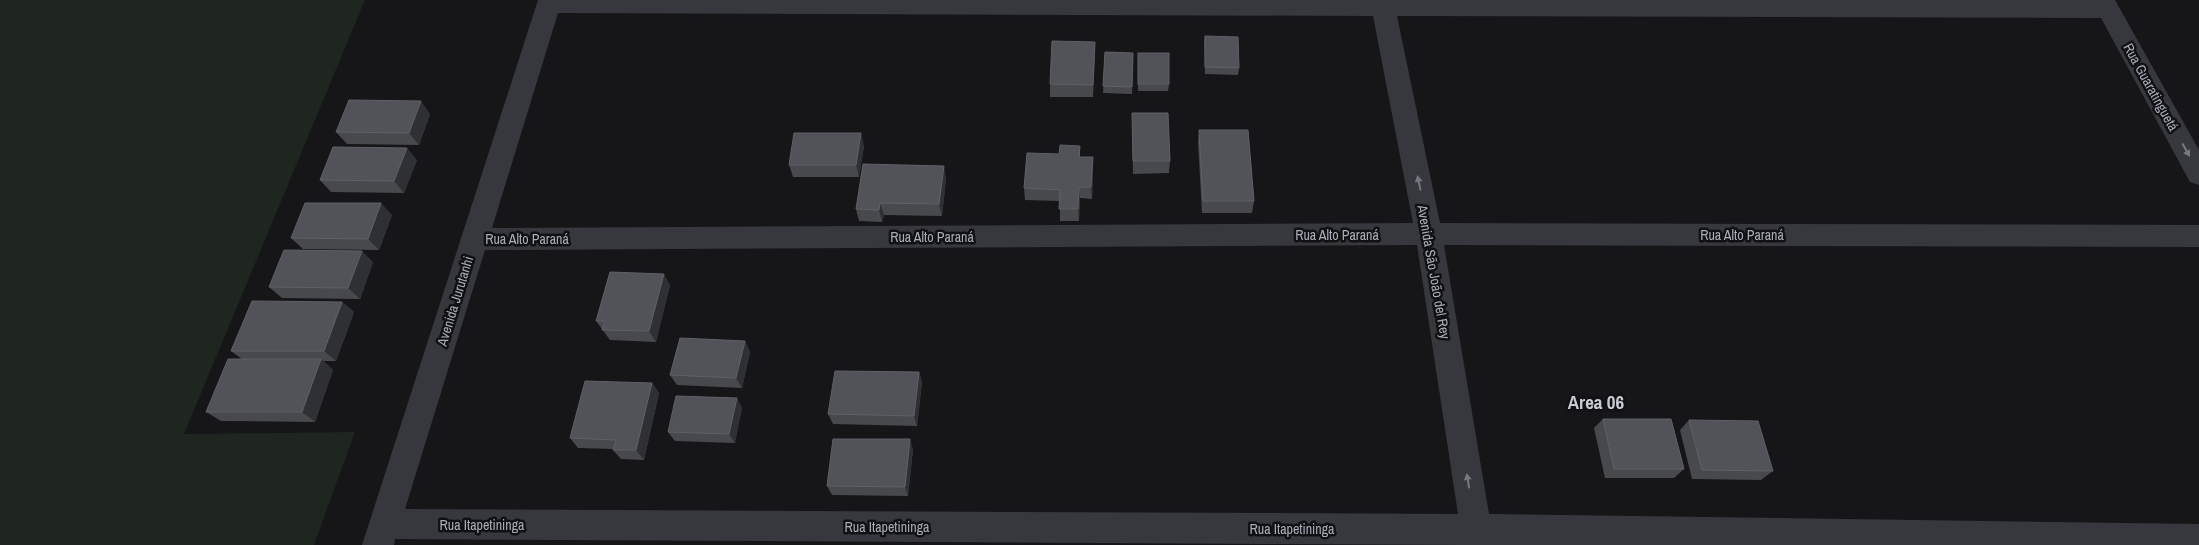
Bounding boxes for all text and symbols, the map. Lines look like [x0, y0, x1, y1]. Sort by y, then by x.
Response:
street label: Rua Guaratinguetá [2119, 40, 2183, 135]
one-way arrow [2182, 142, 2190, 157]
one-way arrow [1415, 175, 1423, 190]
street label: Avenida São João del Rey [1413, 203, 1455, 341]
street label: Rua Alto Paraná [1295, 226, 1379, 244]
street label: Rua Alto Paraná [1700, 226, 1784, 244]
street label: Rua Alto Paraná [890, 228, 974, 246]
street label: Rua Alto Paraná [485, 230, 569, 248]
street label: Avenida Jurutanhi [433, 254, 477, 349]
district label: Area 06 [1568, 389, 1624, 415]
one-way arrow [1463, 473, 1471, 489]
street label: Rua Itapetininga [440, 516, 525, 534]
street label: Rua Itapetininga [845, 518, 930, 536]
street label: Rua Itapetininga [1250, 520, 1335, 538]

